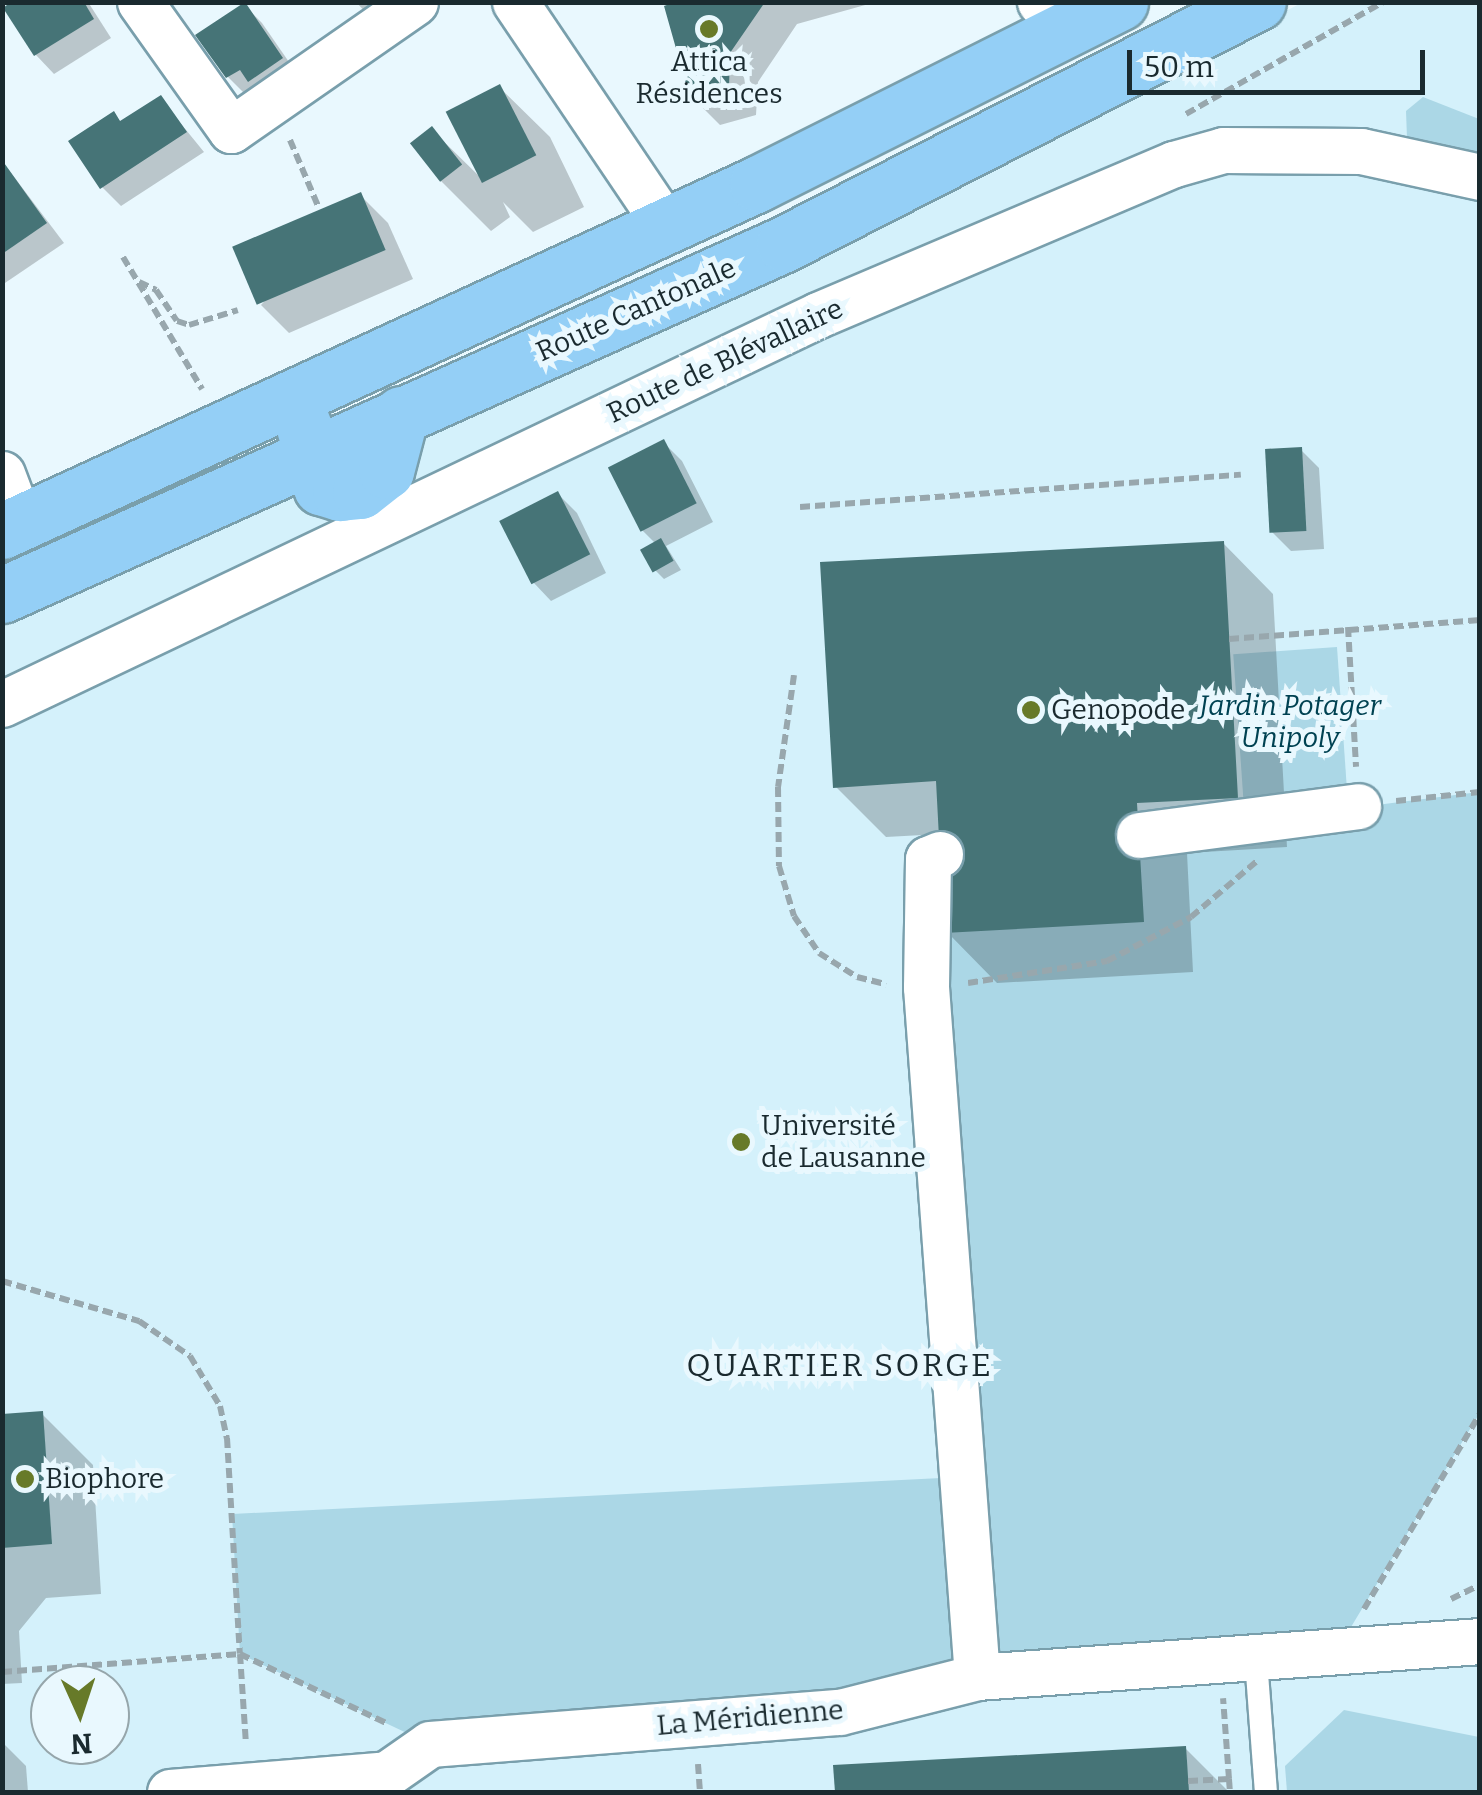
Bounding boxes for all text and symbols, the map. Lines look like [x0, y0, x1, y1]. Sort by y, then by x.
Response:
marker: Attica Résidences [698, 18, 720, 40]
scale bar [1132, 30, 1430, 92]
place label: Attica Résidences [635, 45, 783, 111]
text: 50 m [1144, 49, 1214, 85]
street label: Route Cantonale [531, 251, 741, 369]
street label: Route de Blévallaire [602, 292, 848, 430]
park label: Jardin Potager Unipoly [1199, 689, 1381, 755]
place label: Genopode [1051, 693, 1185, 727]
marker: Genopode [1020, 699, 1042, 721]
place label: Université de Lausanne [761, 1109, 926, 1175]
marker: Université de Lausanne [730, 1131, 752, 1153]
district label: QUARTIER SORGE [687, 1346, 993, 1384]
place label: Biophore [45, 1462, 164, 1496]
marker: Biophore [14, 1468, 36, 1490]
north arrow [30, 1665, 130, 1765]
street label: La Méridienne [655, 1693, 845, 1743]
text: N [70, 1726, 93, 1761]

